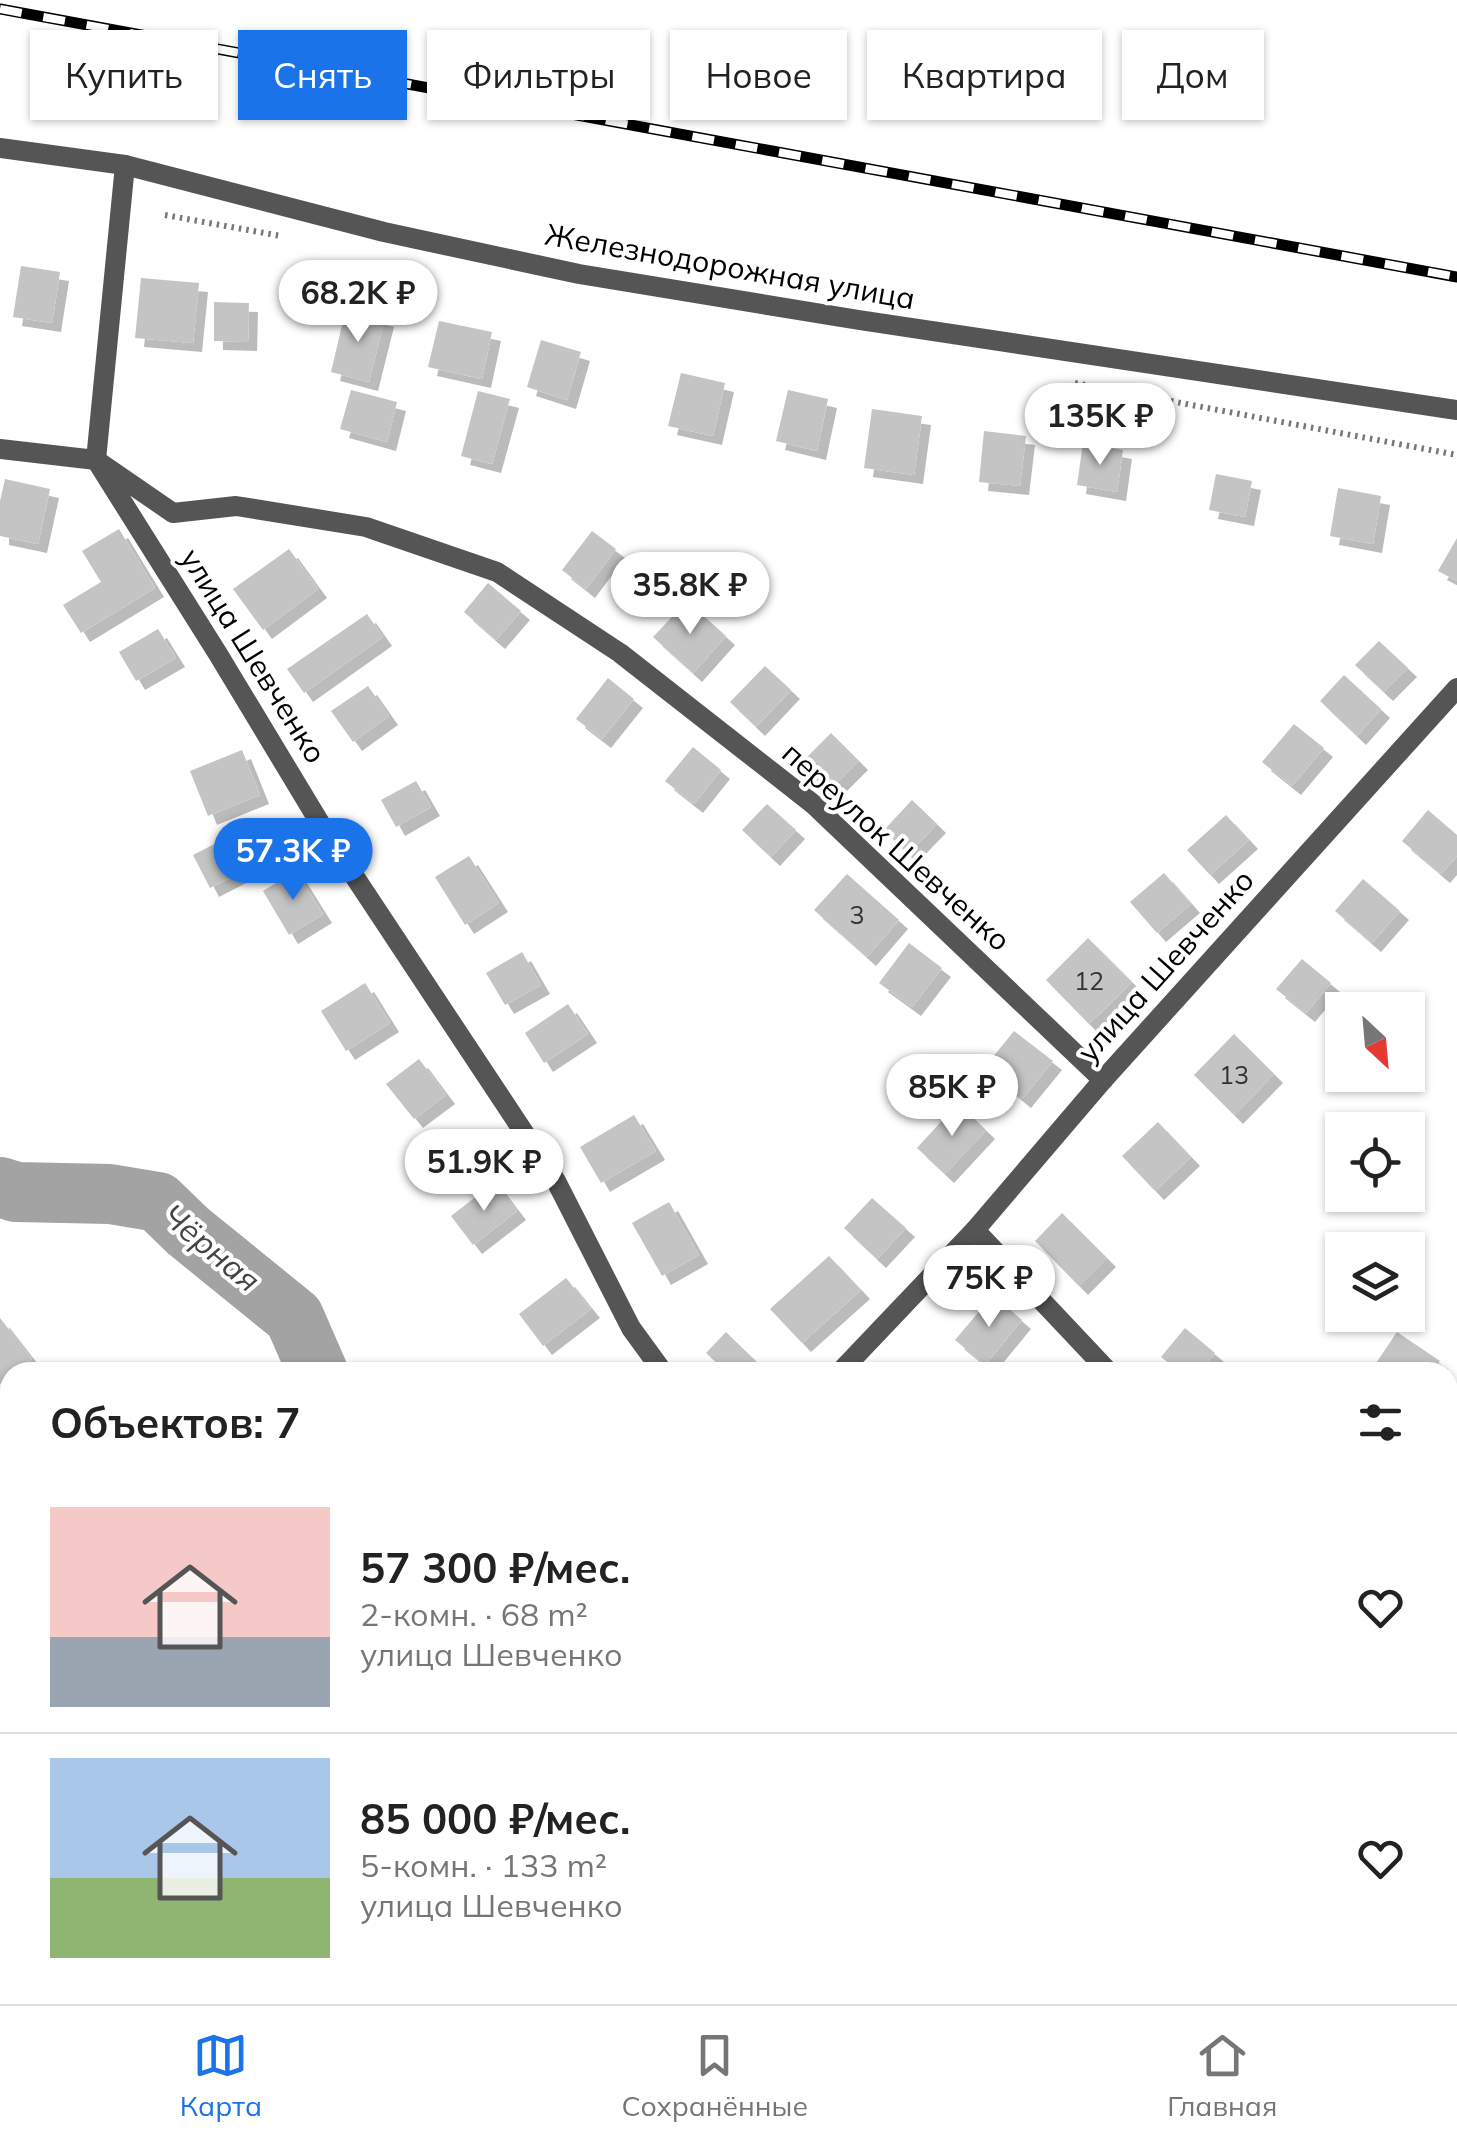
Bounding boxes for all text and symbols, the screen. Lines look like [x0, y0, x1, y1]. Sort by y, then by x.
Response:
chip: Купить [30, 30, 218, 120]
chip: Снять [238, 30, 407, 120]
chip: Фильтры [427, 30, 650, 120]
chip: Новое [670, 30, 847, 120]
chip: Квартира [867, 30, 1102, 120]
chip: Дом [1122, 30, 1264, 120]
street label: Железнодорожная улица [542, 215, 918, 317]
pin: 68.2K ₽ [266, 260, 450, 345]
text: 68.2K ₽ [301, 272, 415, 312]
pin: 135K ₽ [1019, 383, 1181, 468]
text: 135K ₽ [1047, 395, 1153, 435]
street label: улица Шевченко [173, 541, 335, 770]
pin: 35.8K ₽ [598, 552, 782, 637]
text: 35.8K ₽ [633, 564, 747, 604]
street label: переулок Шевченко [775, 734, 1019, 959]
pin: 57.3K ₽ [201, 818, 385, 903]
text: 57.3K ₽ [236, 830, 350, 870]
street label: улица Шевченко [1069, 861, 1262, 1070]
house number: 3 [849, 899, 865, 930]
house number: 12 [1074, 965, 1104, 996]
north arrow [1325, 992, 1425, 1092]
map controls [1325, 992, 1425, 1332]
pin: 85K ₽ [882, 1054, 1022, 1139]
house number: 13 [1219, 1059, 1249, 1090]
text: 85K ₽ [908, 1066, 996, 1106]
button: locate [1325, 1112, 1425, 1212]
pin: 51.9K ₽ [392, 1129, 576, 1214]
text: 51.9K ₽ [427, 1141, 541, 1181]
water label: Чёрная [155, 1195, 269, 1300]
button: layers [1325, 1232, 1425, 1332]
pin: 75K ₽ [919, 1245, 1059, 1330]
text: 75K ₽ [945, 1257, 1033, 1297]
icon: filters [1353, 1395, 1408, 1450]
text: Объектов: 7 [50, 1396, 300, 1449]
text: 57 300 ₽/мес. [360, 1541, 630, 1594]
icon: home [130, 1547, 250, 1667]
icon: heart [1353, 1580, 1408, 1635]
text: 2-комн. · 68 m² [360, 1594, 588, 1634]
text: улица Шевченко [360, 1634, 623, 1674]
text: 85 000 ₽/мес. [360, 1792, 630, 1845]
icon: home [130, 1798, 250, 1918]
icon: heart [1353, 1831, 1408, 1886]
text: 5-комн. · 133 m² [360, 1845, 607, 1885]
text: улица Шевченко [360, 1885, 623, 1925]
tab: Карта [180, 2028, 262, 2123]
tab: Сохранённые [622, 2028, 808, 2123]
tab: Главная [1167, 2028, 1277, 2123]

